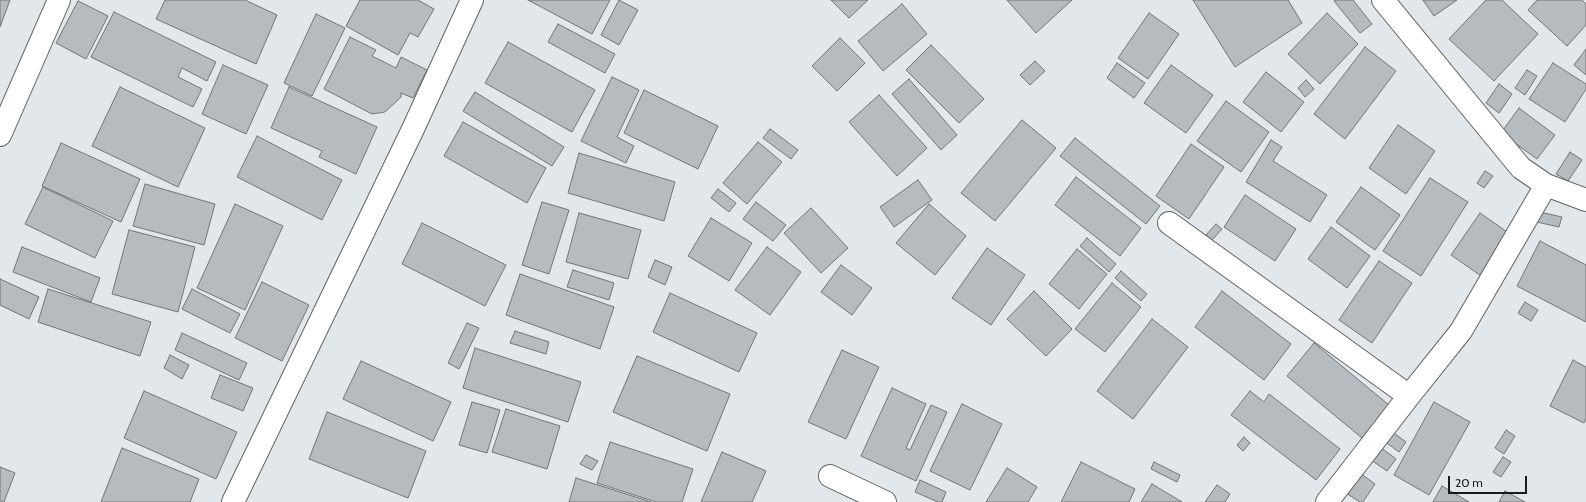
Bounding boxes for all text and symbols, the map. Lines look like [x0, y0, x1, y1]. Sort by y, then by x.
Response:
scale bar [1450, 468, 1529, 494]
text: 20 m [1455, 475, 1483, 490]

